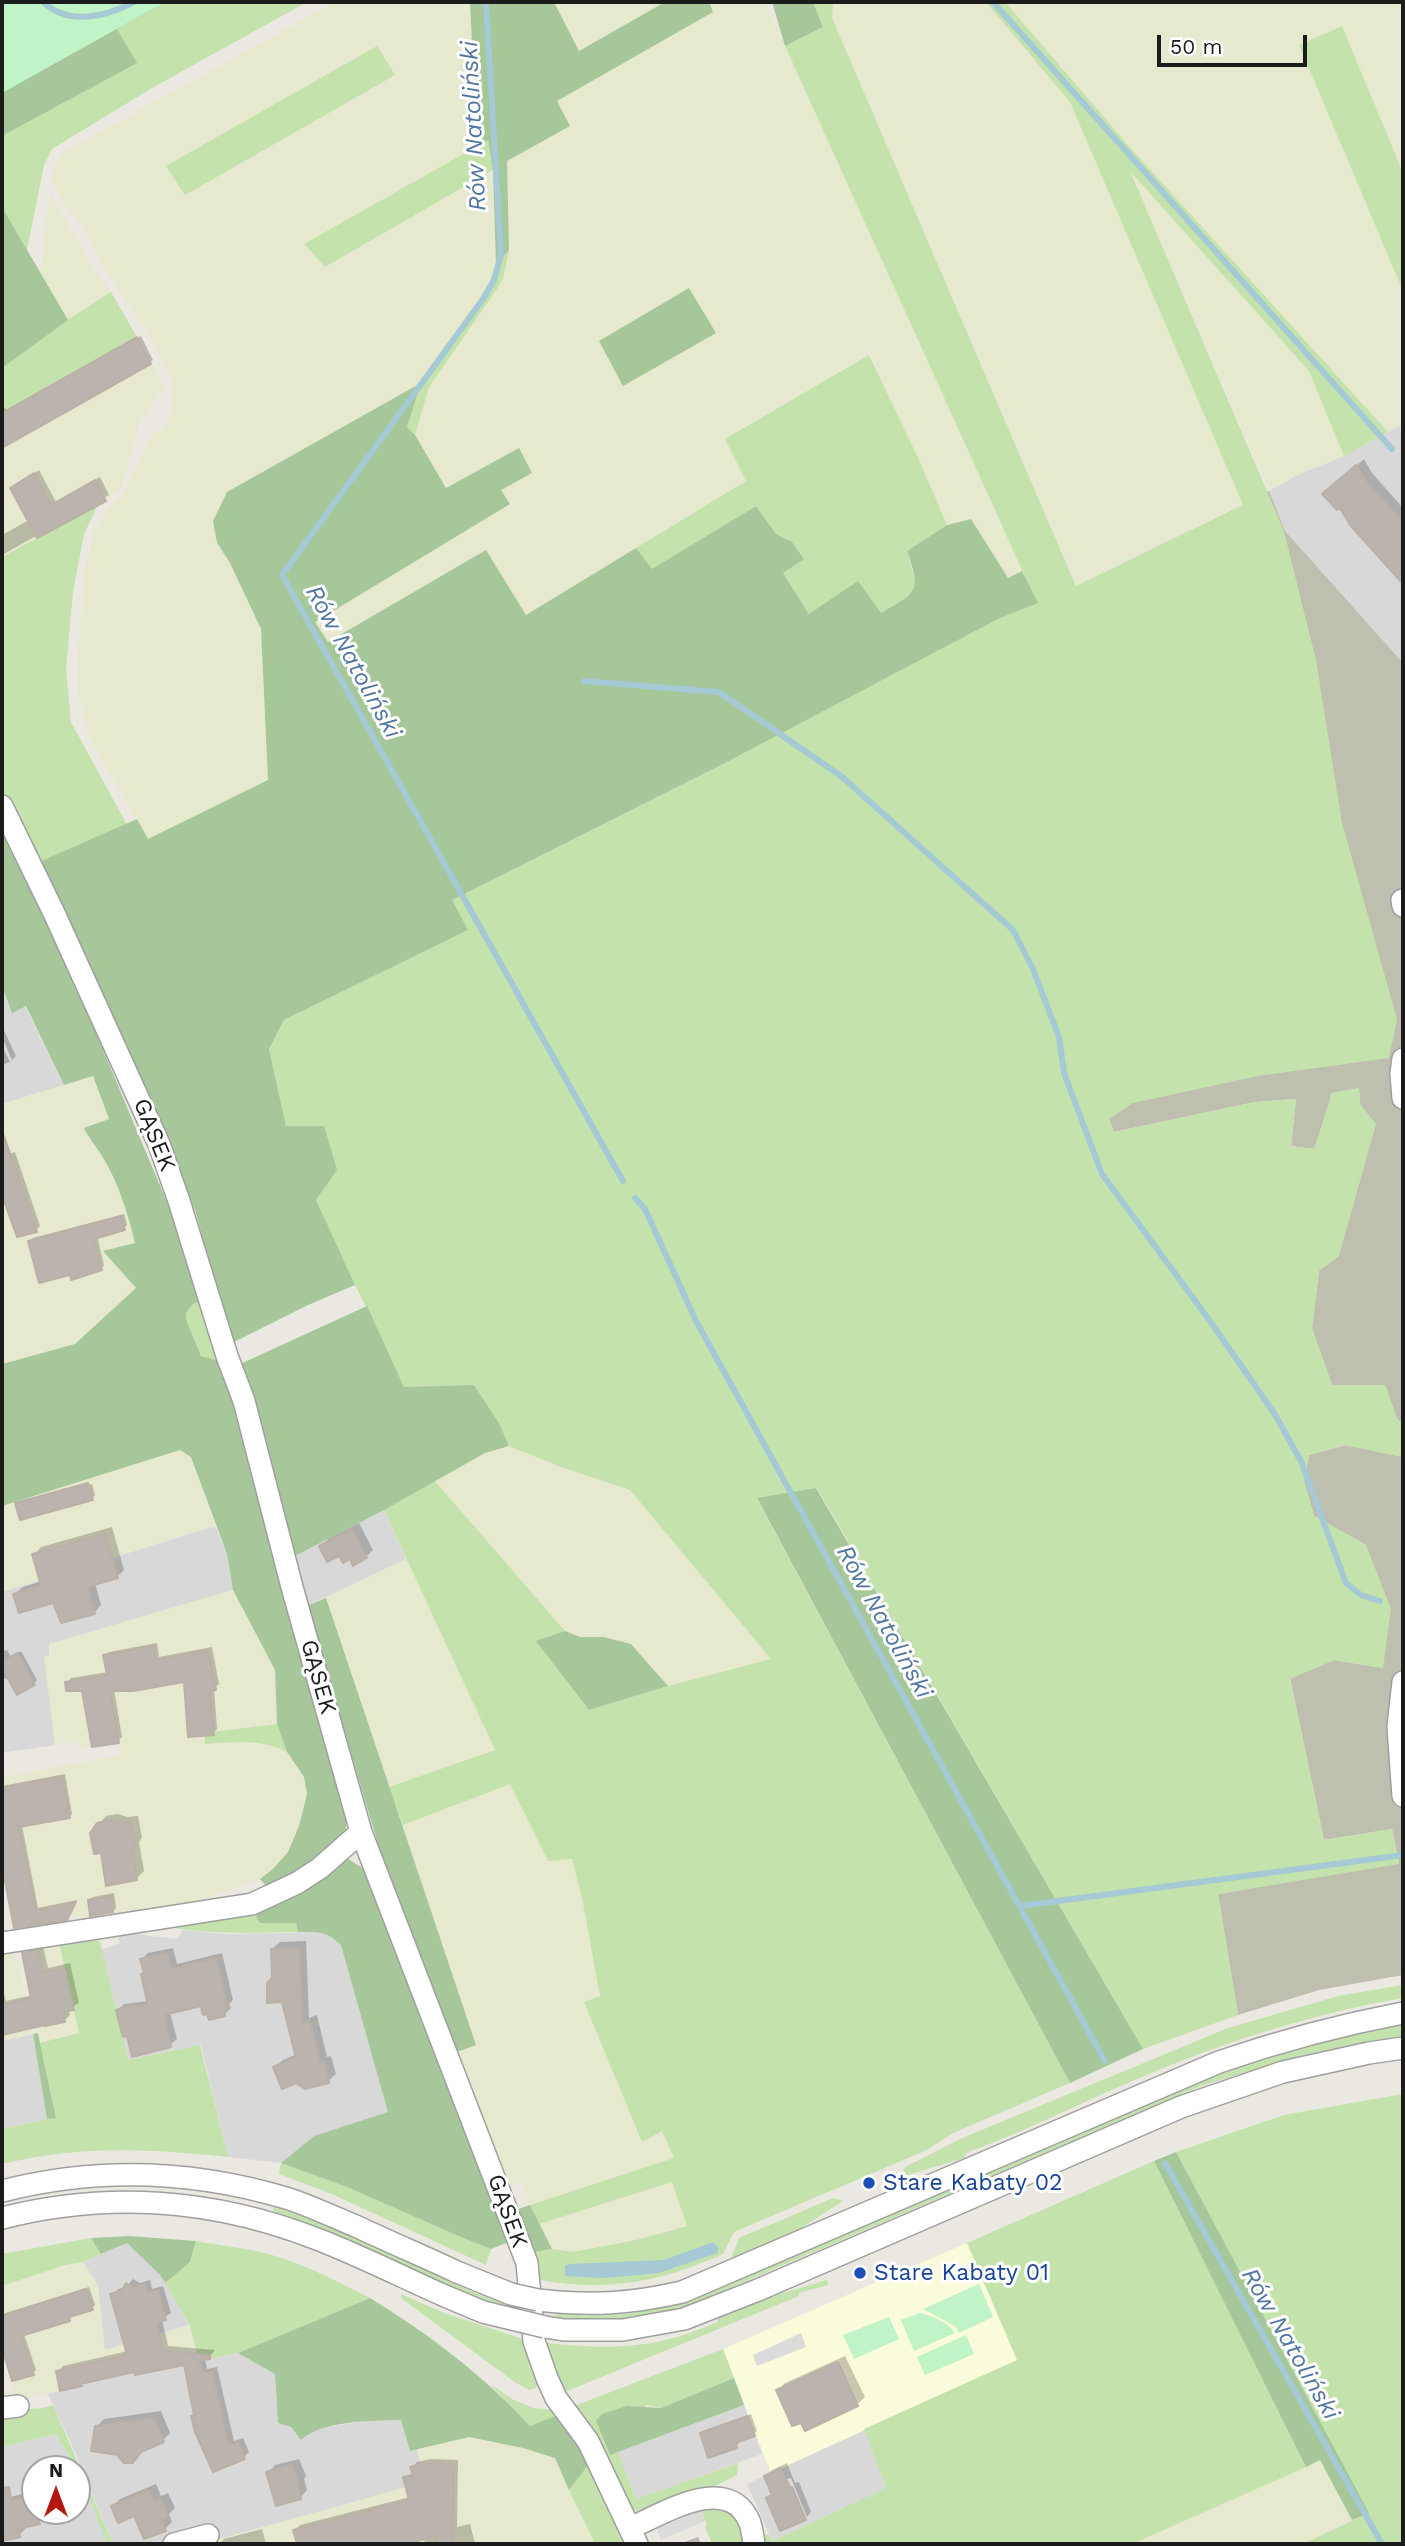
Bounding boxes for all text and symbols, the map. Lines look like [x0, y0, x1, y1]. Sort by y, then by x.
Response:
scale bar [1160, 21, 1310, 65]
text: 50 m [1170, 34, 1222, 59]
water label: Rów Natoliński [455, 40, 493, 212]
water label: Rów Natoliński [299, 580, 407, 744]
street label: GĄSEK [127, 1095, 181, 1175]
water label: Rów Natoliński [830, 1540, 938, 1704]
street label: GĄSEK [294, 1637, 342, 1717]
place label: Stare Kabaty 02 [883, 2169, 1062, 2197]
street label: GĄSEK [481, 2170, 533, 2252]
marker: Stare Kabaty 02 [861, 2175, 877, 2191]
place label: Stare Kabaty 01 [874, 2259, 1049, 2287]
water label: Rów Natoliński [1235, 2263, 1345, 2425]
marker: Stare Kabaty 01 [852, 2265, 868, 2281]
north arrow [21, 2455, 91, 2525]
text: N [49, 2459, 63, 2482]

